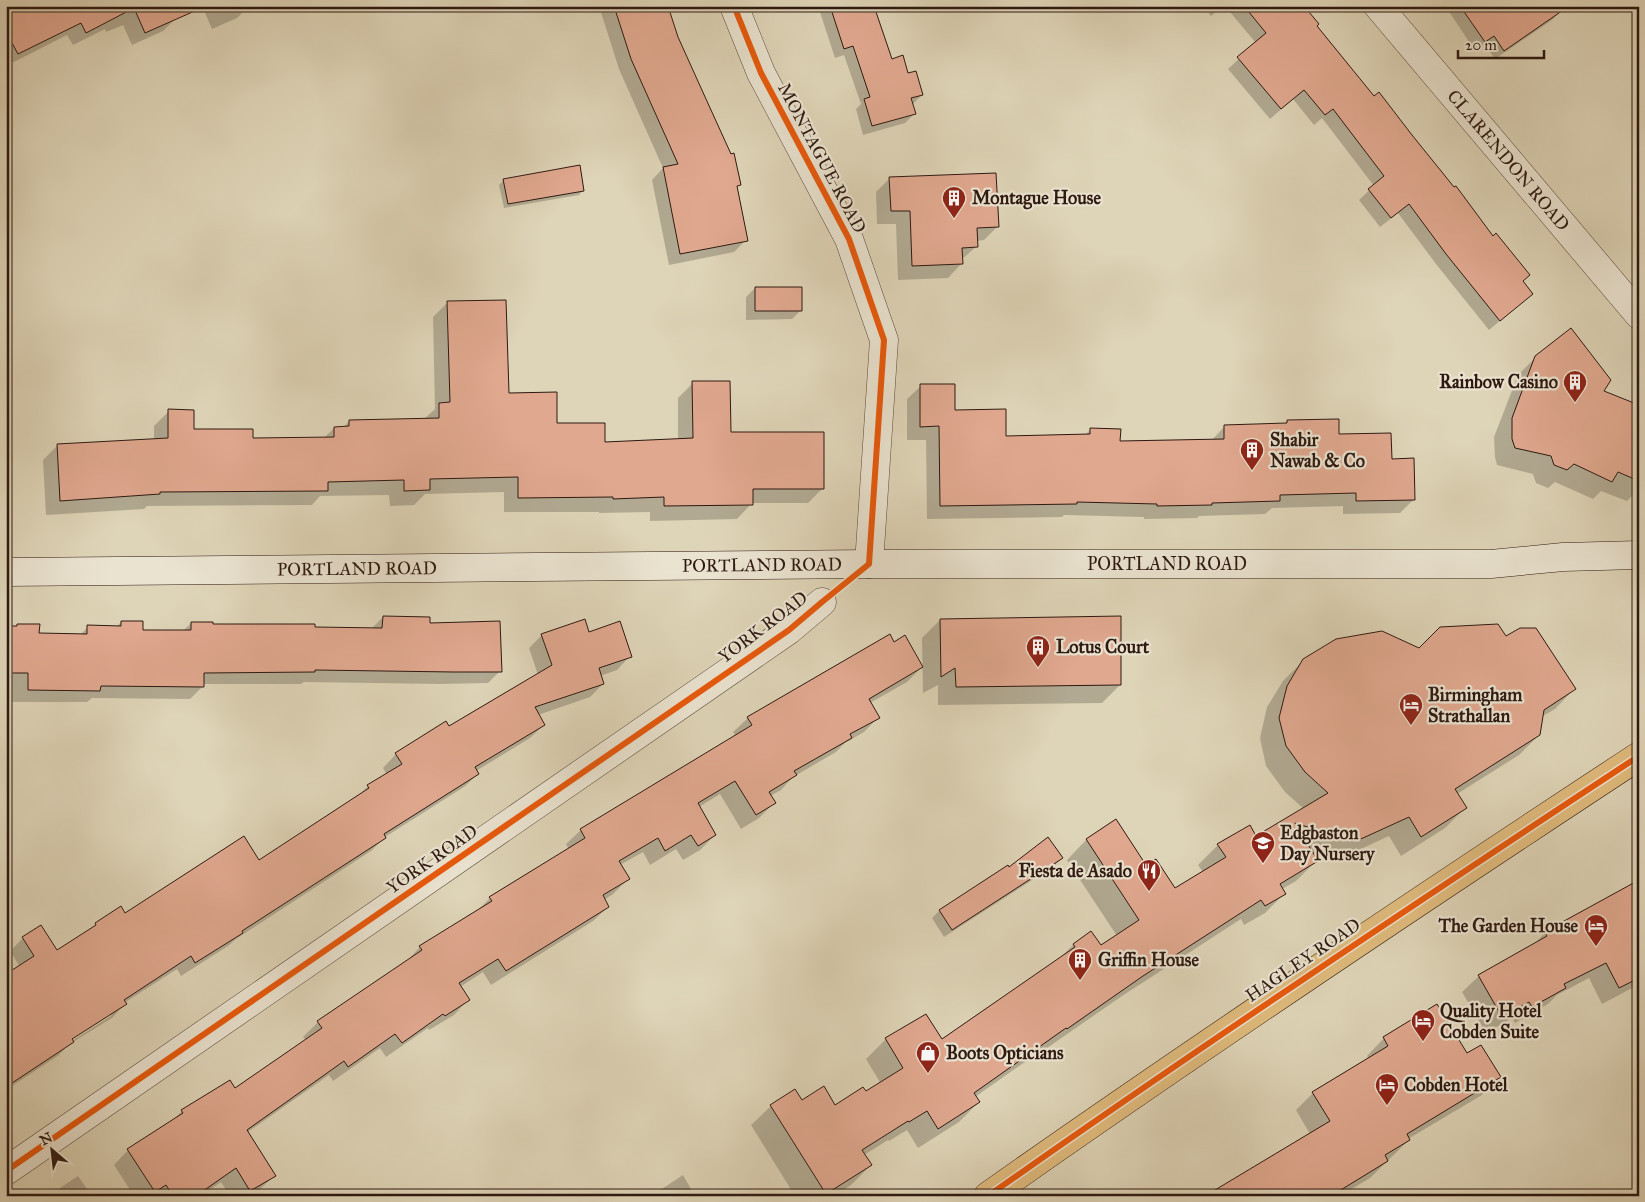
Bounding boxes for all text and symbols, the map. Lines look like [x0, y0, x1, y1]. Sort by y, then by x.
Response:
scale bar [1458, 28, 1544, 60]
text: 20 m [1465, 36, 1497, 54]
street label: MONTAGUE ROAD [773, 79, 871, 237]
street label: CLARENDON ROAD [1442, 85, 1574, 235]
building icon: Montague House [941, 185, 967, 219]
place label: Montague House [972, 187, 1101, 210]
building icon: Rainbow Casino [1562, 369, 1588, 403]
place label: Rainbow Casino [1439, 371, 1558, 393]
place label: Shabir Nawab & Co [1270, 429, 1365, 472]
building icon: Shabir Nawab & Co [1239, 437, 1265, 471]
street label: PORTLAND ROAD [682, 553, 842, 577]
street label: PORTLAND ROAD [1087, 553, 1247, 575]
street label: PORTLAND ROAD [277, 557, 437, 580]
street label: YORK ROAD [714, 586, 812, 668]
building icon: Lotus Court [1025, 634, 1051, 668]
place label: Lotus Court [1056, 636, 1150, 658]
place label: Birmingham Strathallan [1428, 684, 1523, 727]
hotel icon: Birmingham Strathallan [1398, 692, 1424, 726]
street label: YORK ROAD [382, 820, 482, 898]
place label: Edgbaston Day Nursery [1280, 822, 1376, 866]
school or university icon: Edgbaston Day Nursery [1250, 830, 1276, 864]
restaurant icon: Fiesta de Asado [1136, 858, 1162, 892]
place label: Fiesta de Asado [1019, 860, 1132, 882]
street label: HAGLEY ROAD [1241, 913, 1365, 1007]
hotel icon: The Garden House [1583, 913, 1609, 947]
place label: The Garden House [1438, 915, 1578, 937]
building icon: Griffin House [1067, 947, 1093, 981]
place label: Griffin House [1098, 949, 1199, 971]
place label: Quality Hotel Cobden Suite [1440, 1000, 1543, 1043]
hotel icon: Quality Hotel Cobden Suite [1410, 1008, 1436, 1042]
shop icon: Boots Opticians [915, 1040, 941, 1074]
place label: Boots Opticians [946, 1042, 1064, 1065]
hotel icon: Cobden Hotel [1374, 1072, 1400, 1106]
place label: Cobden Hotel [1404, 1074, 1509, 1096]
north arrow [28, 1124, 78, 1174]
text: N [37, 1129, 55, 1149]

